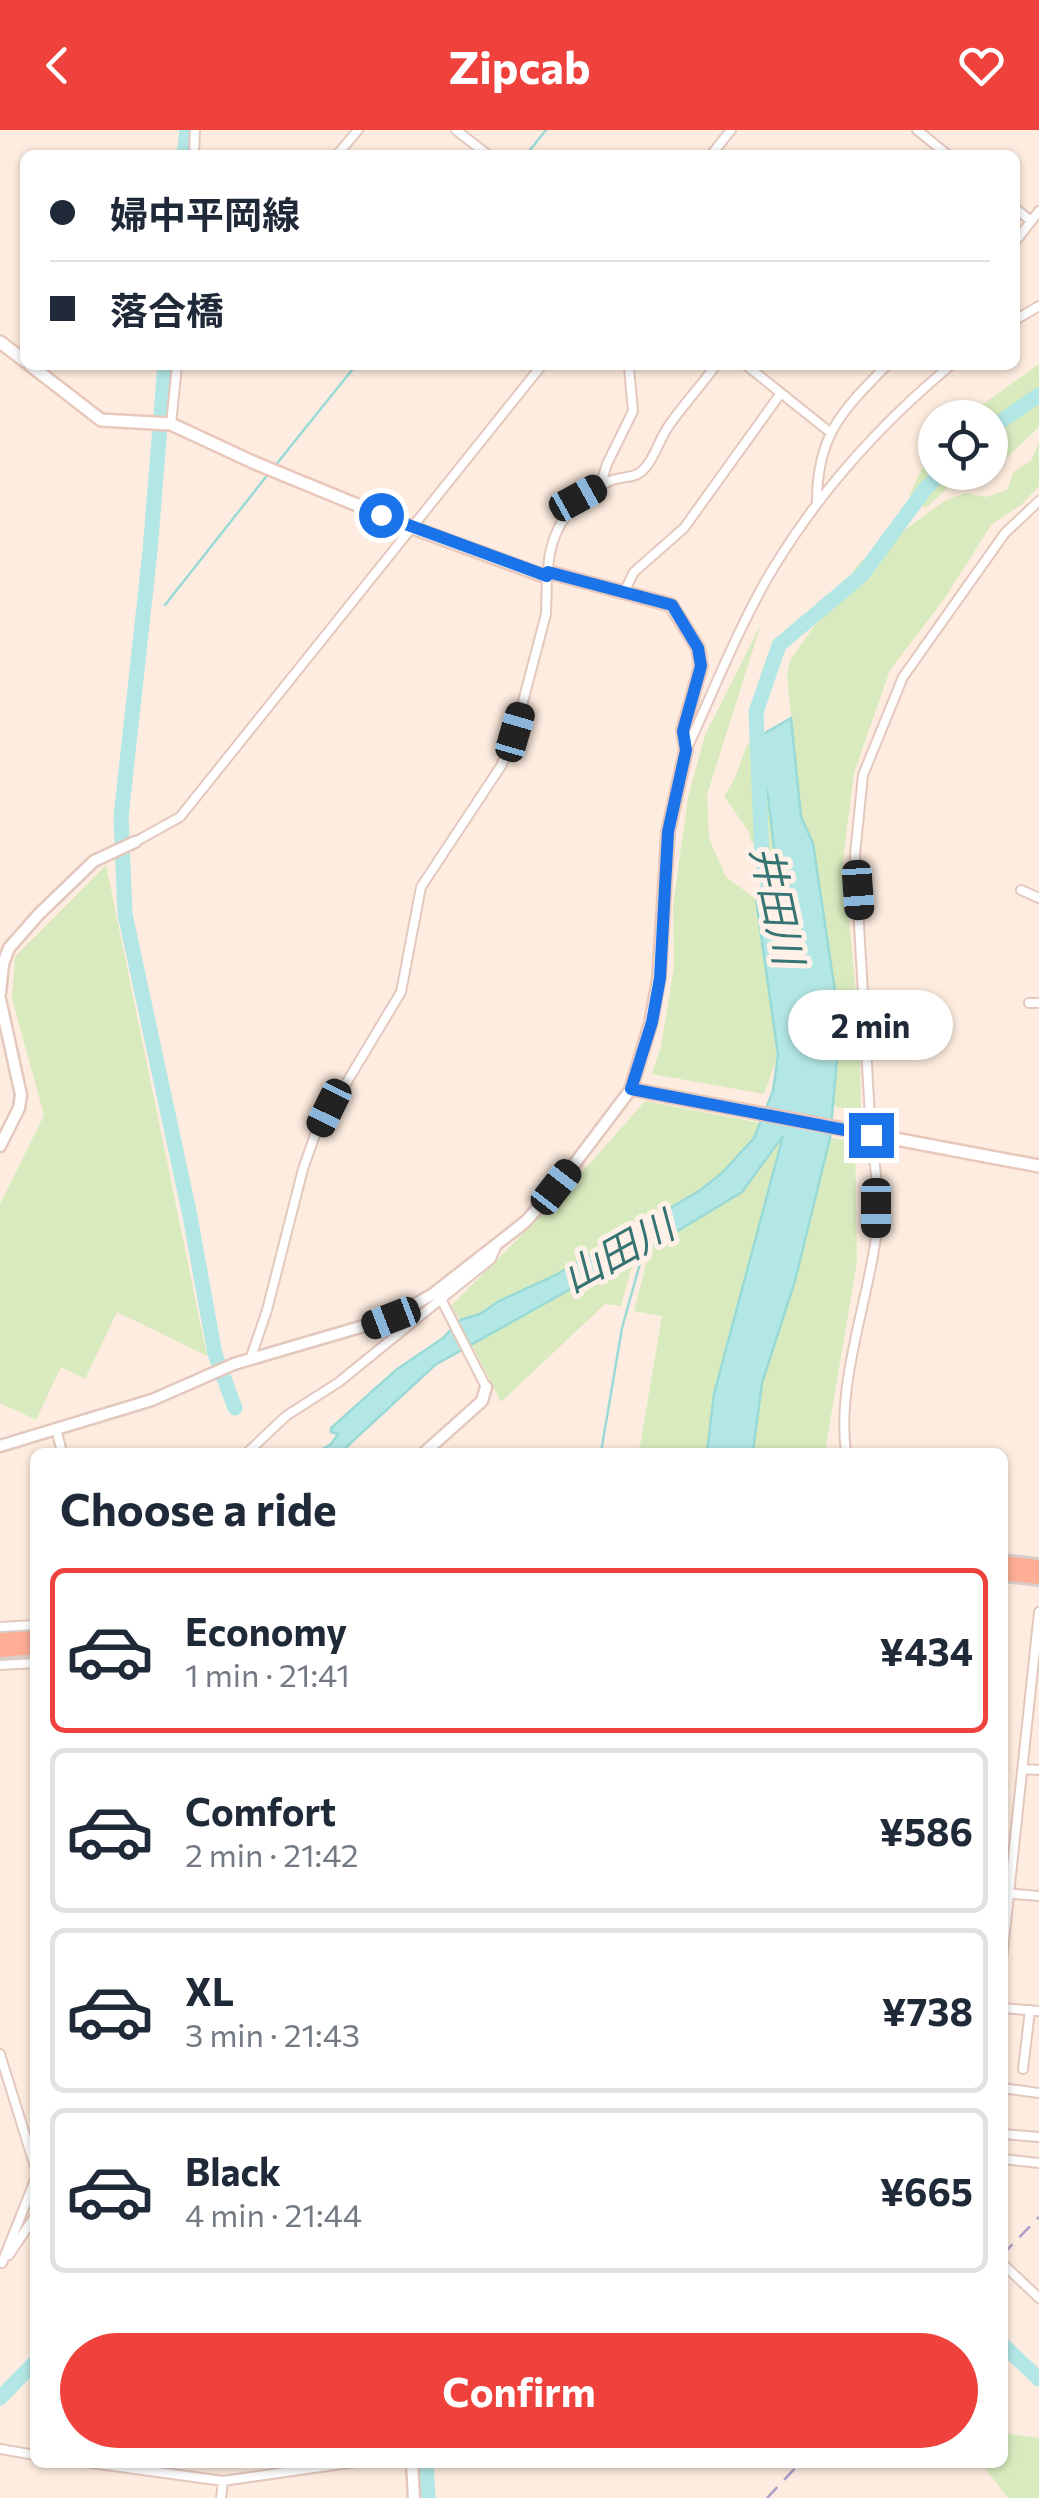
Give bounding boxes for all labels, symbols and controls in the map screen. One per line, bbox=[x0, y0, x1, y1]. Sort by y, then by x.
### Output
icon: back bbox=[30, 38, 85, 93]
text: Zipcab bbox=[448, 38, 591, 93]
icon: heart bbox=[954, 38, 1009, 93]
text: 婦中平岡線 bbox=[110, 190, 300, 237]
text: 落合橋 bbox=[110, 286, 224, 333]
map controls bbox=[918, 400, 1008, 490]
button: locate bbox=[918, 400, 1008, 490]
car bbox=[544, 470, 612, 526]
route start bbox=[359, 493, 404, 538]
car bbox=[492, 699, 538, 765]
water label: 井田川 bbox=[743, 841, 817, 972]
car bbox=[841, 859, 875, 921]
callout: 2 min bbox=[788, 990, 954, 1060]
text: 2 min bbox=[831, 1005, 910, 1045]
car bbox=[302, 1074, 356, 1142]
route end bbox=[849, 1113, 894, 1158]
car bbox=[526, 1154, 586, 1220]
car bbox=[861, 1178, 891, 1238]
water label: 山田川 bbox=[552, 1197, 685, 1300]
car bbox=[358, 1293, 424, 1343]
text: Choose a ride bbox=[60, 1480, 337, 1535]
icon: car bbox=[65, 1606, 155, 1696]
text: Economy bbox=[185, 1607, 347, 1654]
text: ¥434 bbox=[880, 1627, 973, 1674]
text: 1 min · 21:41 bbox=[185, 1654, 350, 1694]
icon: car bbox=[65, 1786, 155, 1876]
text: Comfort bbox=[185, 1787, 336, 1834]
text: ¥586 bbox=[879, 1807, 973, 1854]
text: 2 min · 21:42 bbox=[185, 1834, 359, 1874]
icon: car bbox=[65, 1966, 155, 2056]
text: XL bbox=[185, 1967, 234, 2014]
text: ¥738 bbox=[882, 1987, 973, 2034]
text: 3 min · 21:43 bbox=[185, 2014, 360, 2054]
icon: car bbox=[65, 2146, 155, 2236]
text: Black bbox=[185, 2147, 281, 2194]
text: ¥665 bbox=[880, 2167, 973, 2214]
text: 4 min · 21:44 bbox=[185, 2194, 362, 2234]
button: Confirm bbox=[60, 2333, 978, 2448]

